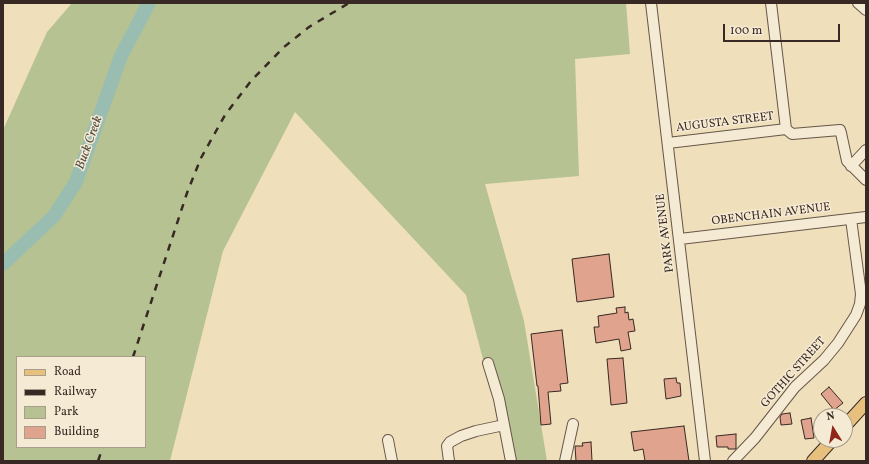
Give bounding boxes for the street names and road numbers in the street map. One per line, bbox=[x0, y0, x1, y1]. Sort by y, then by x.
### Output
street label: AUGUSTA STREET bbox=[675, 110, 775, 136]
street label: PARK AVENUE bbox=[654, 192, 678, 274]
street label: OBENCHAIN AVENUE bbox=[711, 201, 831, 229]
street label: GOTHIC STREET bbox=[759, 335, 829, 411]

